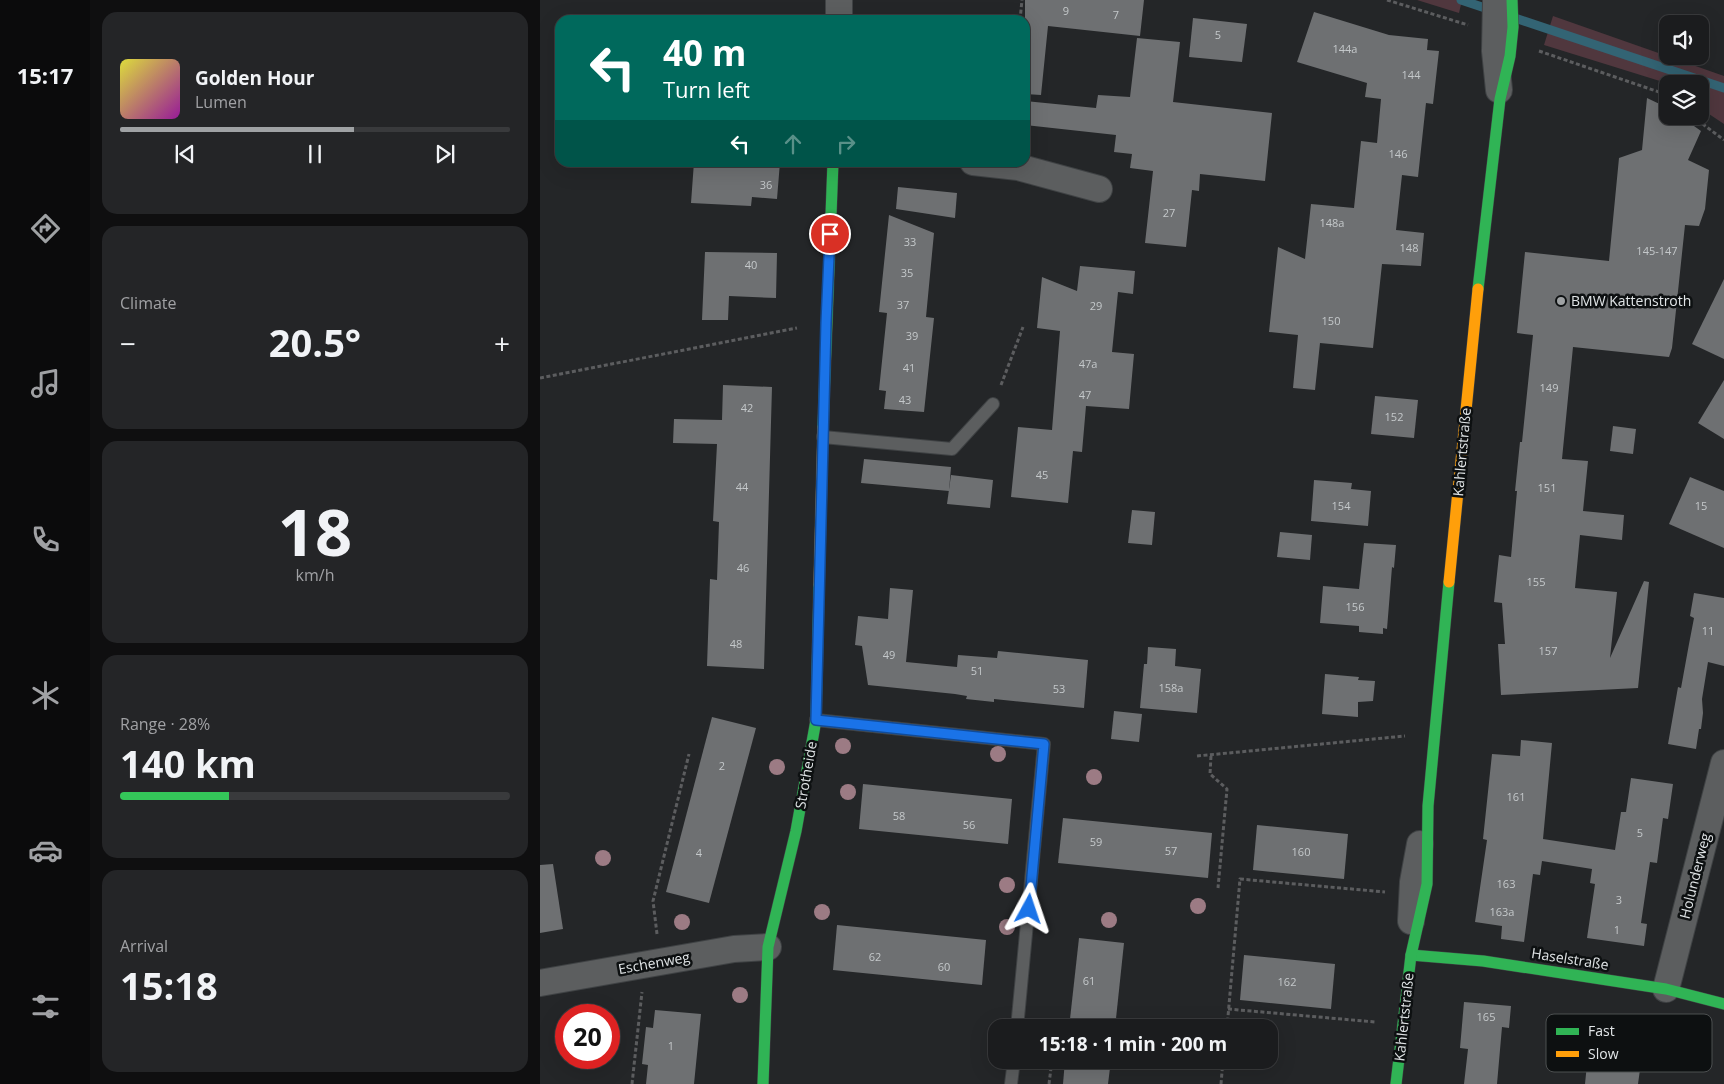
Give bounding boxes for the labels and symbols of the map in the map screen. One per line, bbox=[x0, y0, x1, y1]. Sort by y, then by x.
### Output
house number: 9 bbox=[1063, 3, 1069, 18]
house number: 7 bbox=[1113, 7, 1119, 22]
house number: 5 bbox=[1215, 27, 1221, 42]
house number: 144a bbox=[1333, 41, 1357, 56]
house number: 144 bbox=[1402, 67, 1421, 82]
house number: 146 bbox=[1389, 146, 1407, 161]
house number: 36 bbox=[760, 177, 772, 192]
house number: 27 bbox=[1163, 205, 1175, 220]
pin bbox=[809, 213, 851, 255]
house number: 148a bbox=[1320, 215, 1344, 230]
house number: 33 bbox=[904, 234, 916, 249]
house number: 148 bbox=[1400, 240, 1418, 255]
house number: 145-147 bbox=[1636, 243, 1678, 258]
house number: 40 bbox=[745, 257, 757, 272]
house number: 35 bbox=[901, 265, 913, 280]
place label: BMW Kattenstroth bbox=[1571, 291, 1691, 310]
marker: BMW Kattenstroth bbox=[1555, 295, 1567, 307]
house number: 37 bbox=[897, 297, 909, 312]
house number: 29 bbox=[1090, 298, 1102, 313]
house number: 150 bbox=[1322, 313, 1340, 328]
house number: 39 bbox=[906, 328, 918, 343]
house number: 47a bbox=[1079, 356, 1097, 371]
house number: 41 bbox=[903, 360, 915, 375]
house number: 149 bbox=[1540, 380, 1558, 395]
house number: 47 bbox=[1079, 387, 1091, 402]
house number: 43 bbox=[899, 392, 911, 407]
house number: 42 bbox=[741, 400, 753, 415]
street label: Kahlertstraße bbox=[1448, 407, 1475, 497]
house number: 152 bbox=[1385, 409, 1403, 424]
house number: 45 bbox=[1036, 467, 1048, 482]
house number: 44 bbox=[736, 479, 749, 494]
house number: 151 bbox=[1538, 480, 1556, 495]
house number: 154 bbox=[1332, 498, 1351, 513]
house number: 15 bbox=[1695, 498, 1707, 513]
house number: 46 bbox=[737, 560, 749, 575]
house number: 155 bbox=[1527, 574, 1545, 589]
house number: 156 bbox=[1346, 599, 1364, 614]
house number: 11 bbox=[1702, 623, 1714, 638]
house number: 48 bbox=[730, 636, 742, 651]
house number: 157 bbox=[1539, 643, 1557, 658]
house number: 49 bbox=[883, 647, 895, 662]
house number: 51 bbox=[971, 663, 983, 678]
house number: 158a bbox=[1159, 680, 1183, 695]
house number: 53 bbox=[1053, 681, 1065, 696]
street label: Strotheide bbox=[790, 740, 821, 810]
house number: 2 bbox=[719, 758, 725, 773]
house number: 161 bbox=[1507, 789, 1525, 804]
house number: 58 bbox=[893, 808, 905, 823]
house number: 56 bbox=[963, 817, 975, 832]
house number: 5 bbox=[1637, 825, 1643, 840]
street label: Holunderweg bbox=[1675, 831, 1714, 921]
house number: 59 bbox=[1090, 834, 1102, 849]
house number: 57 bbox=[1165, 843, 1177, 858]
house number: 160 bbox=[1292, 844, 1310, 859]
house number: 4 bbox=[696, 845, 703, 860]
house number: 163 bbox=[1497, 876, 1515, 891]
position arrow bbox=[1002, 882, 1054, 934]
house number: 3 bbox=[1616, 892, 1622, 907]
house number: 163a bbox=[1490, 904, 1514, 919]
house number: 1 bbox=[1614, 922, 1620, 937]
street label: Haselstraße bbox=[1530, 943, 1610, 974]
street label: Eschenweg bbox=[617, 947, 692, 978]
house number: 62 bbox=[869, 949, 881, 964]
house number: 60 bbox=[938, 959, 950, 974]
street label: Kahlertstraße bbox=[1389, 972, 1418, 1062]
house number: 61 bbox=[1083, 973, 1095, 988]
house number: 162 bbox=[1278, 974, 1296, 989]
speed limit sign: 20 bbox=[555, 1004, 620, 1069]
house number: 165 bbox=[1477, 1009, 1495, 1024]
legend bbox=[1546, 1014, 1712, 1072]
text: Fast bbox=[1588, 1021, 1615, 1040]
house number: 1 bbox=[668, 1038, 674, 1053]
text: Slow bbox=[1588, 1044, 1619, 1063]

